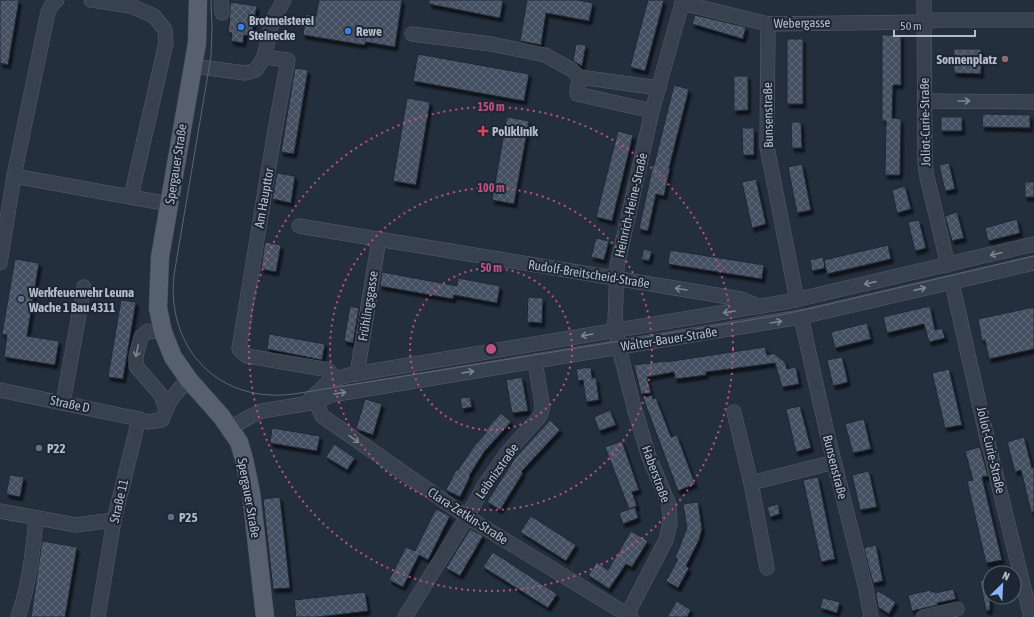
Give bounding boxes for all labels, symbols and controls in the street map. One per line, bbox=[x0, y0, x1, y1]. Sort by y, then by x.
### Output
scale bar bbox=[894, 12, 975, 38]
place label: Brotmeisterei Steinecke bbox=[249, 13, 314, 43]
street label: Webergasse bbox=[773, 15, 831, 31]
text: 50 m bbox=[900, 19, 922, 33]
marker: Brotmeisterei Steinecke bbox=[236, 22, 246, 32]
place label: Rewe bbox=[356, 24, 382, 39]
marker: Rewe bbox=[343, 26, 353, 36]
place label: Sonnenplatz bbox=[937, 52, 997, 67]
marker: Sonnenplatz bbox=[1000, 54, 1010, 64]
street label: Joliot-Curie-Straße bbox=[917, 77, 933, 167]
street label: Bunsenstraße bbox=[760, 82, 776, 148]
one-way arrow bbox=[957, 97, 970, 105]
text: 150 m bbox=[477, 100, 505, 114]
street label: Spergauer Straße bbox=[162, 123, 190, 205]
place label: Poliklinik bbox=[492, 124, 538, 139]
marker: Poliklinik bbox=[477, 125, 489, 137]
street label: Heinrich-Heine-Straße bbox=[612, 151, 650, 259]
street label: Am Haupttor bbox=[251, 167, 277, 229]
text: 100 m bbox=[477, 181, 505, 195]
one-way arrow bbox=[990, 250, 1003, 258]
street label: Rudolf-Breitscheid-Straße bbox=[527, 257, 651, 291]
text: 50 m bbox=[480, 261, 502, 275]
street label: Frühlingsgasse bbox=[355, 270, 381, 342]
one-way arrow bbox=[863, 280, 876, 288]
place label: Werkfeuerwehr Leuna Wache 1 Bau 4311 bbox=[28, 285, 134, 315]
one-way arrow bbox=[675, 285, 688, 293]
one-way arrow bbox=[914, 285, 927, 292]
marker: Werkfeuerwehr Leuna Wache 1 Bau 4311 bbox=[16, 294, 26, 304]
one-way arrow bbox=[723, 308, 736, 316]
one-way arrow bbox=[769, 317, 782, 325]
street label: Walter-Bauer-Straße bbox=[620, 324, 718, 354]
one-way arrow bbox=[580, 332, 593, 340]
centre of rings bbox=[484, 342, 498, 356]
one-way arrow bbox=[133, 344, 141, 357]
one-way arrow bbox=[461, 368, 474, 376]
one-way arrow bbox=[333, 389, 346, 397]
street label: Straße D bbox=[49, 393, 91, 415]
street label: Joliot-Curie-Straße bbox=[974, 405, 1008, 495]
street label: Bunsenstraße bbox=[820, 433, 850, 501]
one-way arrow bbox=[348, 435, 359, 443]
street label: Leibnizstraße bbox=[472, 440, 522, 502]
place label: P22 bbox=[47, 441, 66, 456]
marker: P22 bbox=[34, 443, 44, 453]
street label: Haberstraße bbox=[639, 443, 673, 505]
street label: Spergauer Straße bbox=[235, 457, 263, 539]
street label: Straße 11 bbox=[107, 477, 131, 525]
street label: Clara-Zetkin-Straße bbox=[425, 485, 511, 548]
place label: P25 bbox=[179, 510, 198, 525]
marker: P25 bbox=[166, 512, 176, 522]
north arrow bbox=[982, 565, 1022, 605]
text: N bbox=[1001, 569, 1011, 583]

